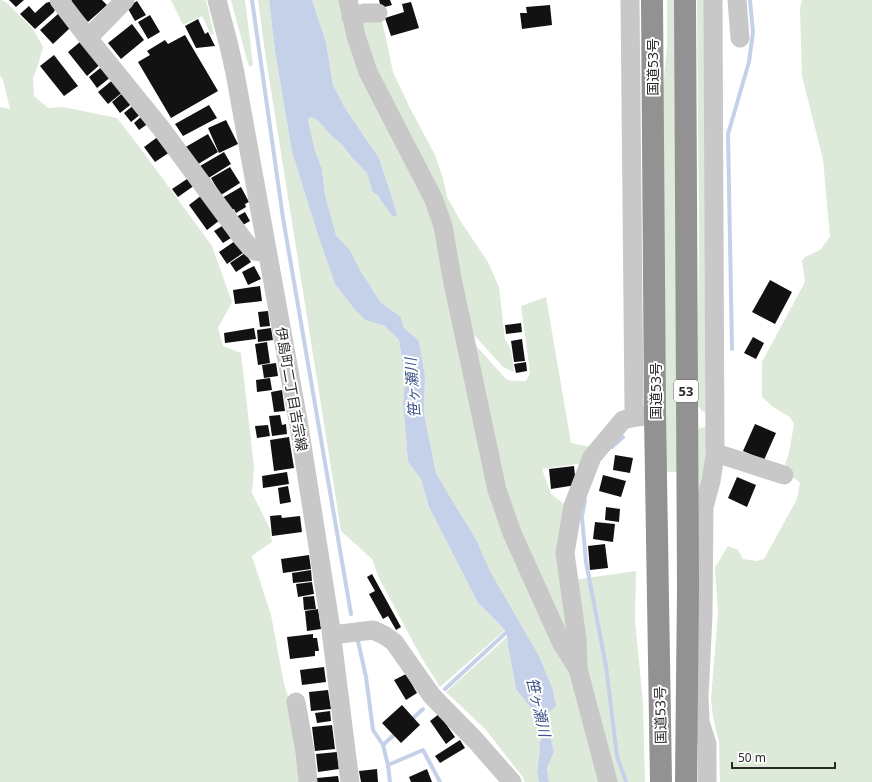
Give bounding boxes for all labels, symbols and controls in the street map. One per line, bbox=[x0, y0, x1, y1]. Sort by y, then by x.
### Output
street label: 国道53号 bbox=[643, 38, 662, 96]
street label: 伊島町二丁目吉宗線 bbox=[272, 325, 312, 453]
water label: 笹ヶ瀬川 bbox=[400, 355, 424, 419]
street label: 国道53号 bbox=[646, 362, 665, 420]
road number: 53 bbox=[674, 380, 698, 402]
water label: 笹ヶ瀬川 bbox=[523, 676, 556, 740]
street label: 国道53号 bbox=[650, 686, 670, 744]
scale bar bbox=[732, 744, 835, 770]
text: 50 m bbox=[738, 749, 766, 766]

